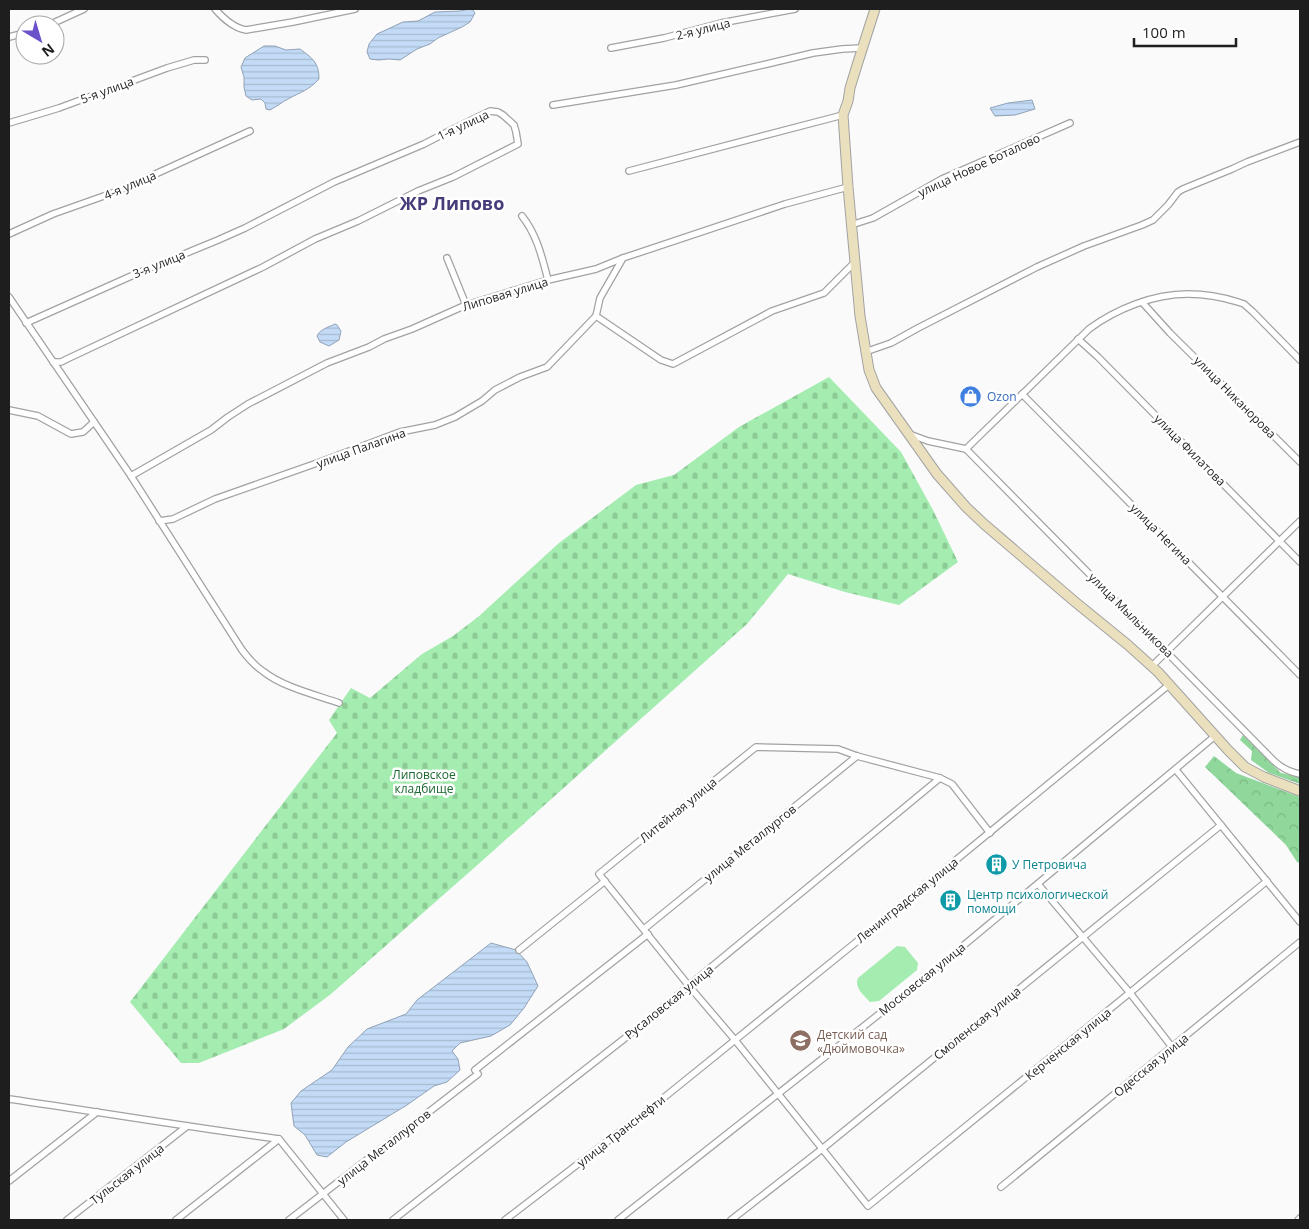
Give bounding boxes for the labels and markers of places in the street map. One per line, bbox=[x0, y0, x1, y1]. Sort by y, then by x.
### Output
shop icon: Ozon bbox=[959, 384, 983, 408]
place label: Ozon bbox=[987, 388, 1017, 405]
building icon: У Петровича bbox=[984, 852, 1008, 876]
place label: У Петровича bbox=[1012, 856, 1087, 873]
place label: Центр психологической помощи bbox=[967, 886, 1108, 917]
building icon: Центр психологической помощи bbox=[939, 889, 963, 913]
place label: Детский сад «Дюймовочка» bbox=[817, 1026, 905, 1057]
school or university icon: Детский сад «Дюймовочка» bbox=[789, 1029, 813, 1053]

